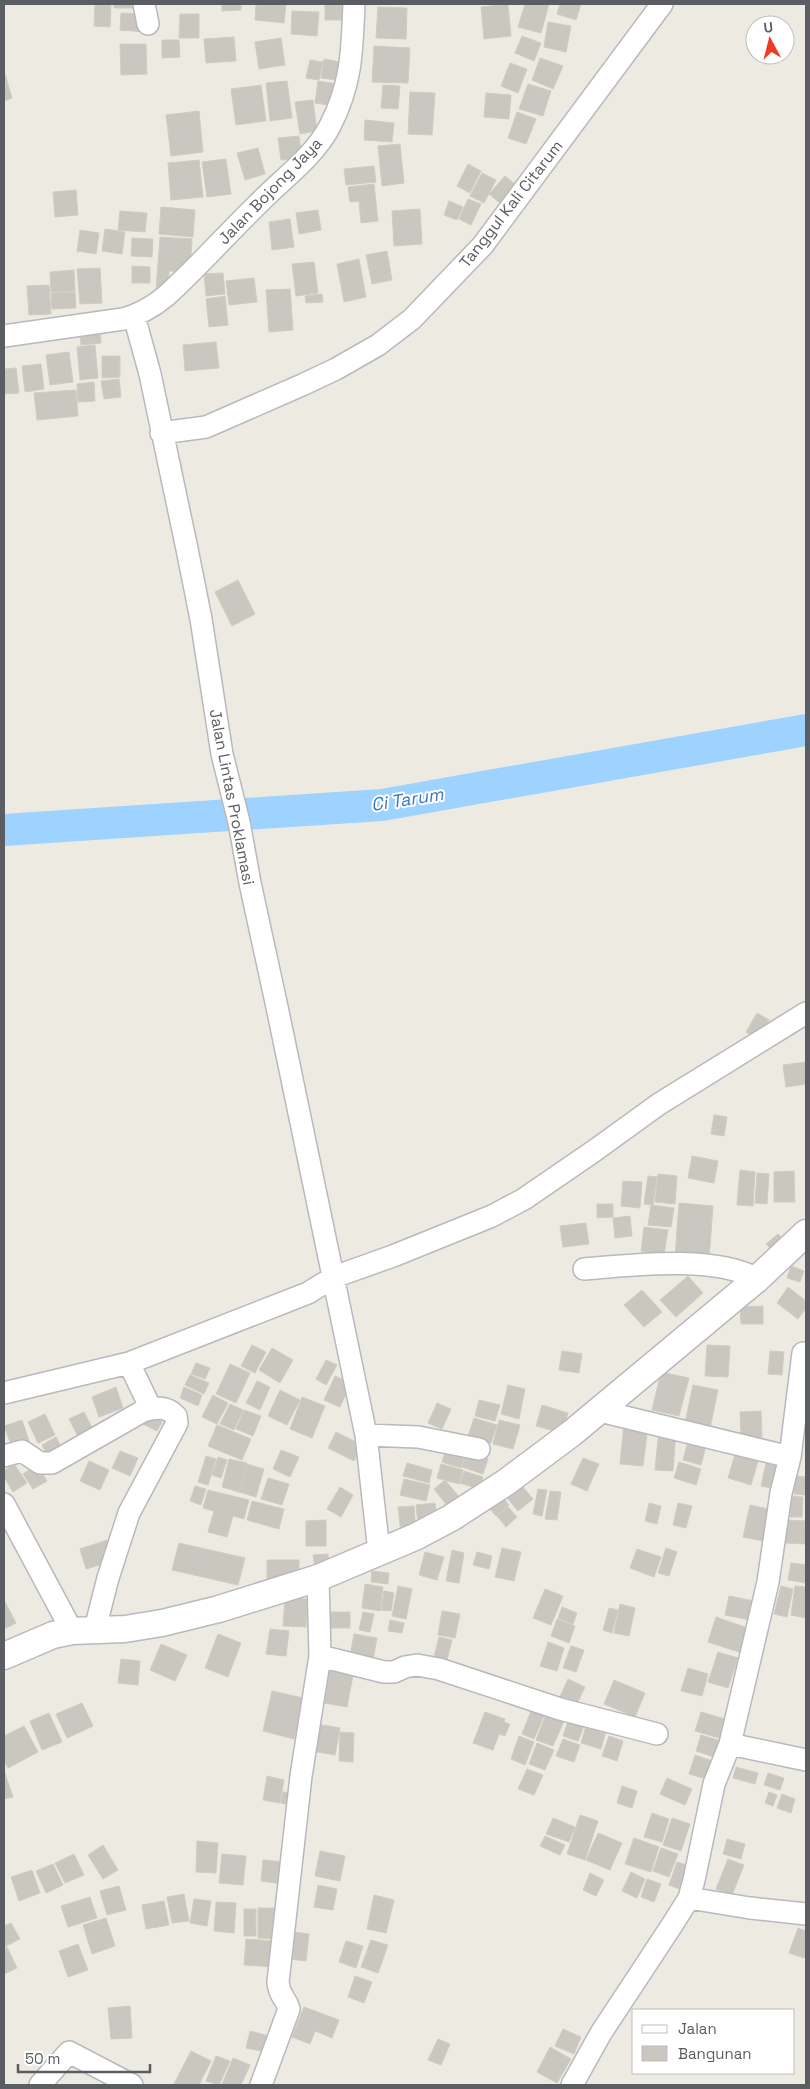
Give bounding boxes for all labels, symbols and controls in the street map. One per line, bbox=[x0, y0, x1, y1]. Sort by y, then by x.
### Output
north arrow bbox=[745, 15, 795, 65]
text: U bbox=[763, 18, 774, 37]
street label: Jalan Bojong Jaya bbox=[214, 133, 326, 249]
street label: Tanggul Kali Citarum bbox=[455, 136, 567, 272]
street label: Jalan Lintas Proklamasi bbox=[205, 707, 259, 887]
water label: Ci Tarum bbox=[369, 782, 445, 816]
legend bbox=[632, 2009, 795, 2074]
text: Jalan bbox=[678, 2019, 717, 2038]
scale bar bbox=[18, 2042, 150, 2074]
text: Bangunan bbox=[678, 2044, 752, 2063]
text: 50 m bbox=[25, 2049, 60, 2068]

